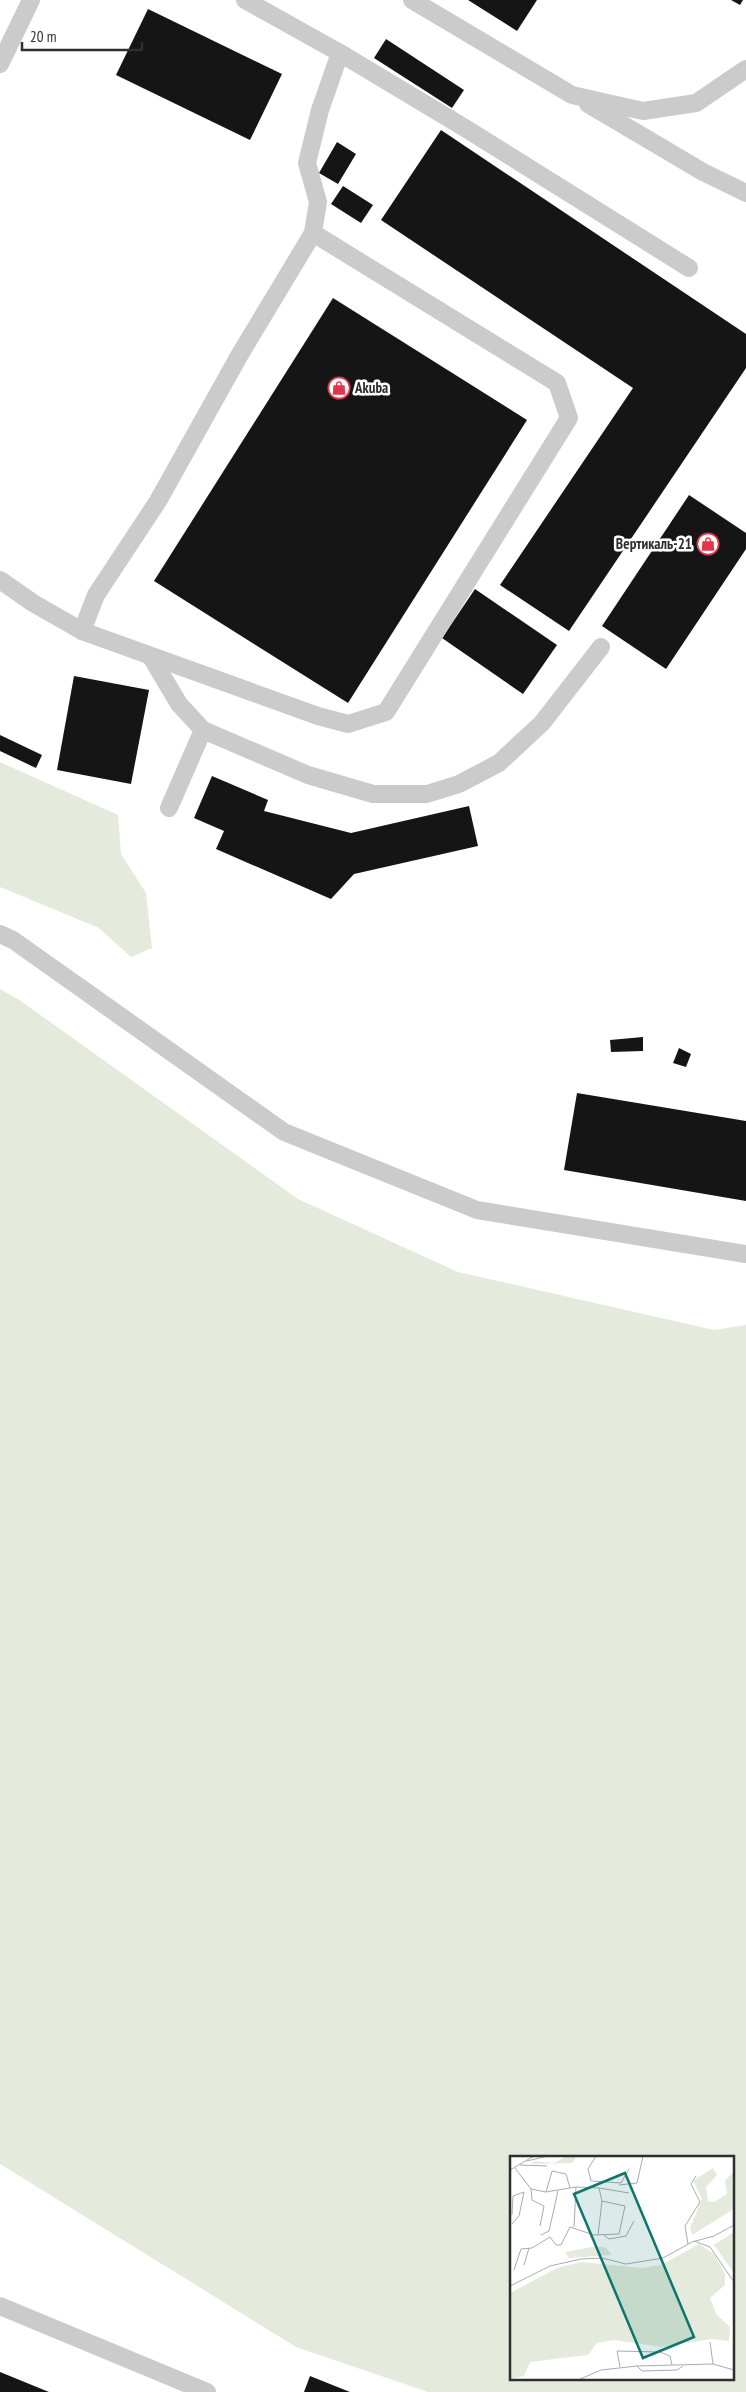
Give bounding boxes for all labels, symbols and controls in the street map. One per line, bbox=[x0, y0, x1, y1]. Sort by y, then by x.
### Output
scale bar bbox=[22, 20, 142, 52]
text: 20 m bbox=[30, 27, 56, 46]
shop icon: Akuba bbox=[327, 376, 351, 400]
place label: Akuba bbox=[354, 378, 388, 397]
shop icon: Вертикаль-21 bbox=[696, 532, 720, 556]
place label: Вертикаль-21 bbox=[616, 534, 692, 553]
inset map bbox=[510, 2156, 734, 2380]

